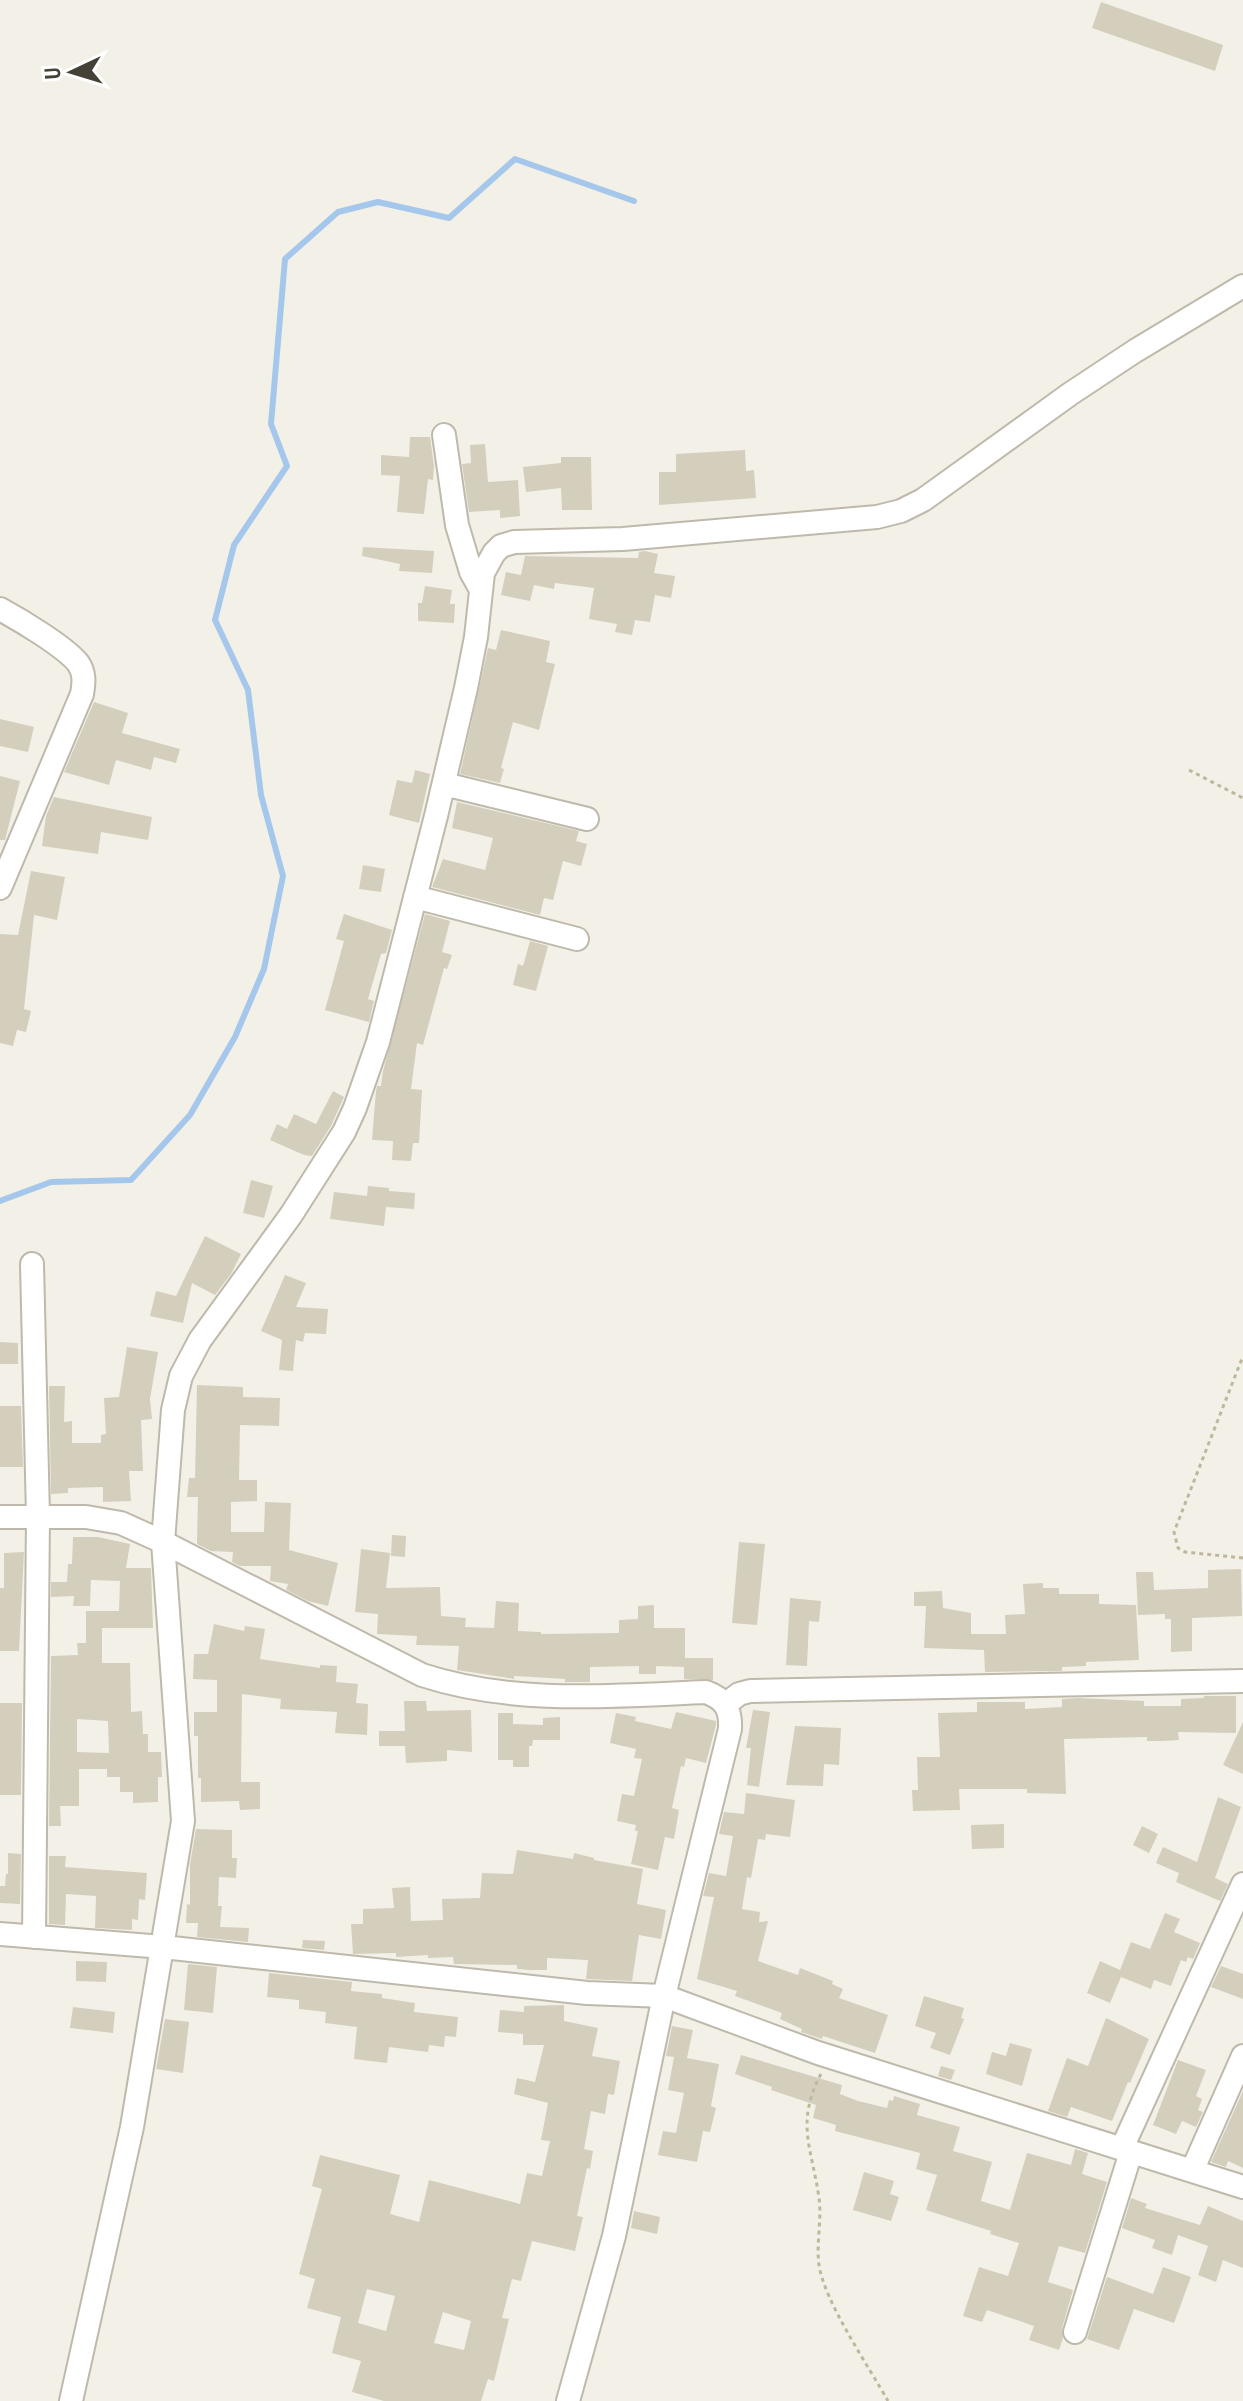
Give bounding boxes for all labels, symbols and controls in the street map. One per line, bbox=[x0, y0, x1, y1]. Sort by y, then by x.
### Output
north arrow bbox=[32, 32, 112, 112]
text: U bbox=[38, 67, 66, 80]

